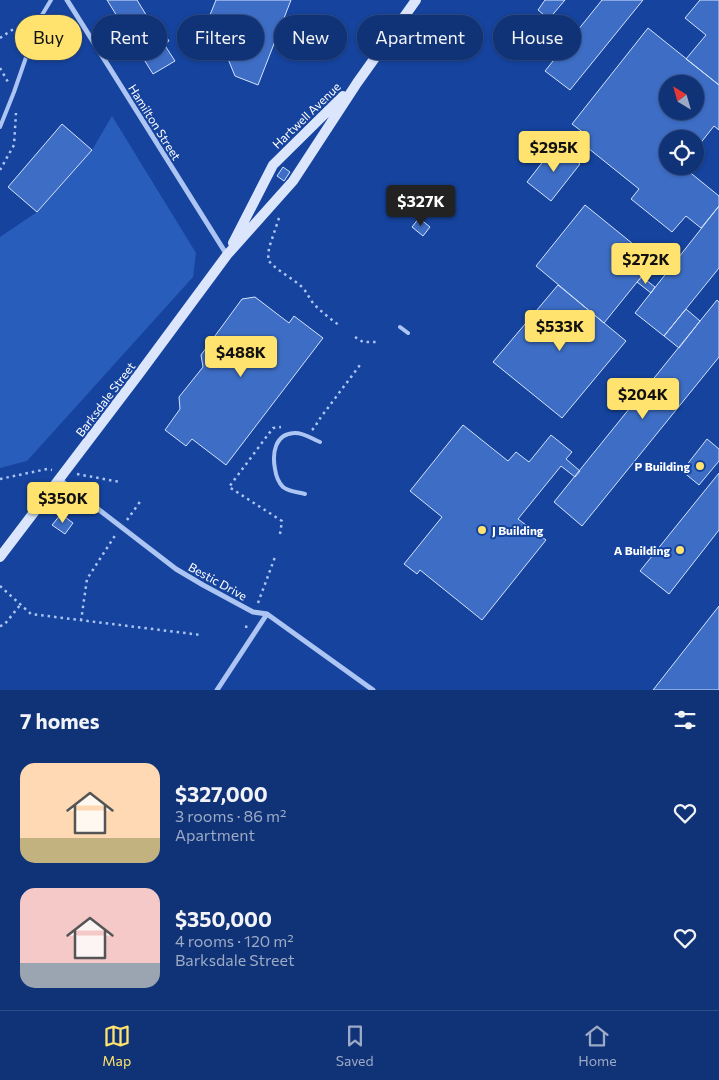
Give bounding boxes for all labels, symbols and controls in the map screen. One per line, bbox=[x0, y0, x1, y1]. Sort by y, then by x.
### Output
chip: Buy bbox=[15, 15, 82, 60]
chip: Rent bbox=[92, 15, 167, 60]
chip: Filters bbox=[177, 15, 264, 60]
chip: New bbox=[274, 15, 347, 60]
chip: Apartment bbox=[357, 15, 483, 60]
chip: House bbox=[493, 15, 581, 60]
north arrow bbox=[659, 75, 704, 120]
map controls bbox=[659, 75, 704, 175]
street label: Hartwell Avenue bbox=[269, 79, 343, 151]
street label: Hamilton Street bbox=[126, 81, 184, 163]
pin: $295K bbox=[519, 130, 589, 173]
button: locate bbox=[659, 130, 704, 175]
text: $295K bbox=[530, 137, 578, 156]
pin: $327K bbox=[386, 184, 456, 227]
text: $327K bbox=[397, 191, 445, 210]
pin: $272K bbox=[611, 242, 681, 285]
text: $272K bbox=[622, 249, 670, 268]
pin: $533K bbox=[525, 310, 595, 352]
text: $533K bbox=[536, 316, 584, 335]
pin: $488K bbox=[206, 336, 276, 378]
text: $488K bbox=[216, 342, 266, 361]
street label: Barksdale Street bbox=[72, 359, 138, 439]
pin: $204K bbox=[608, 378, 678, 420]
text: $204K bbox=[618, 384, 668, 403]
place label: P Building bbox=[635, 459, 690, 473]
marker: P Building bbox=[694, 460, 706, 472]
pin: $350K bbox=[28, 482, 98, 524]
text: $350K bbox=[38, 488, 88, 507]
place label: J Building bbox=[492, 523, 544, 538]
marker: J Building bbox=[476, 524, 488, 536]
place label: A Building bbox=[614, 543, 670, 557]
marker: A Building bbox=[674, 544, 686, 556]
street label: Bestic Drive bbox=[186, 559, 250, 603]
icon: filters bbox=[671, 706, 699, 734]
text: 7 homes bbox=[20, 708, 99, 733]
text: $327,000 bbox=[175, 781, 268, 806]
icon: home bbox=[60, 783, 120, 843]
icon: heart bbox=[671, 799, 699, 827]
text: 3 rooms · 86 m² bbox=[175, 806, 286, 825]
text: Apartment bbox=[175, 825, 255, 844]
text: $350,000 bbox=[175, 906, 272, 931]
icon: home bbox=[60, 908, 120, 968]
icon: heart bbox=[671, 924, 699, 952]
text: 4 rooms · 120 m² bbox=[175, 931, 294, 950]
text: Barksdale Street bbox=[175, 950, 294, 969]
tab: Map bbox=[102, 1022, 131, 1069]
tab: Saved bbox=[336, 1022, 374, 1069]
tab: Home bbox=[578, 1022, 617, 1069]

